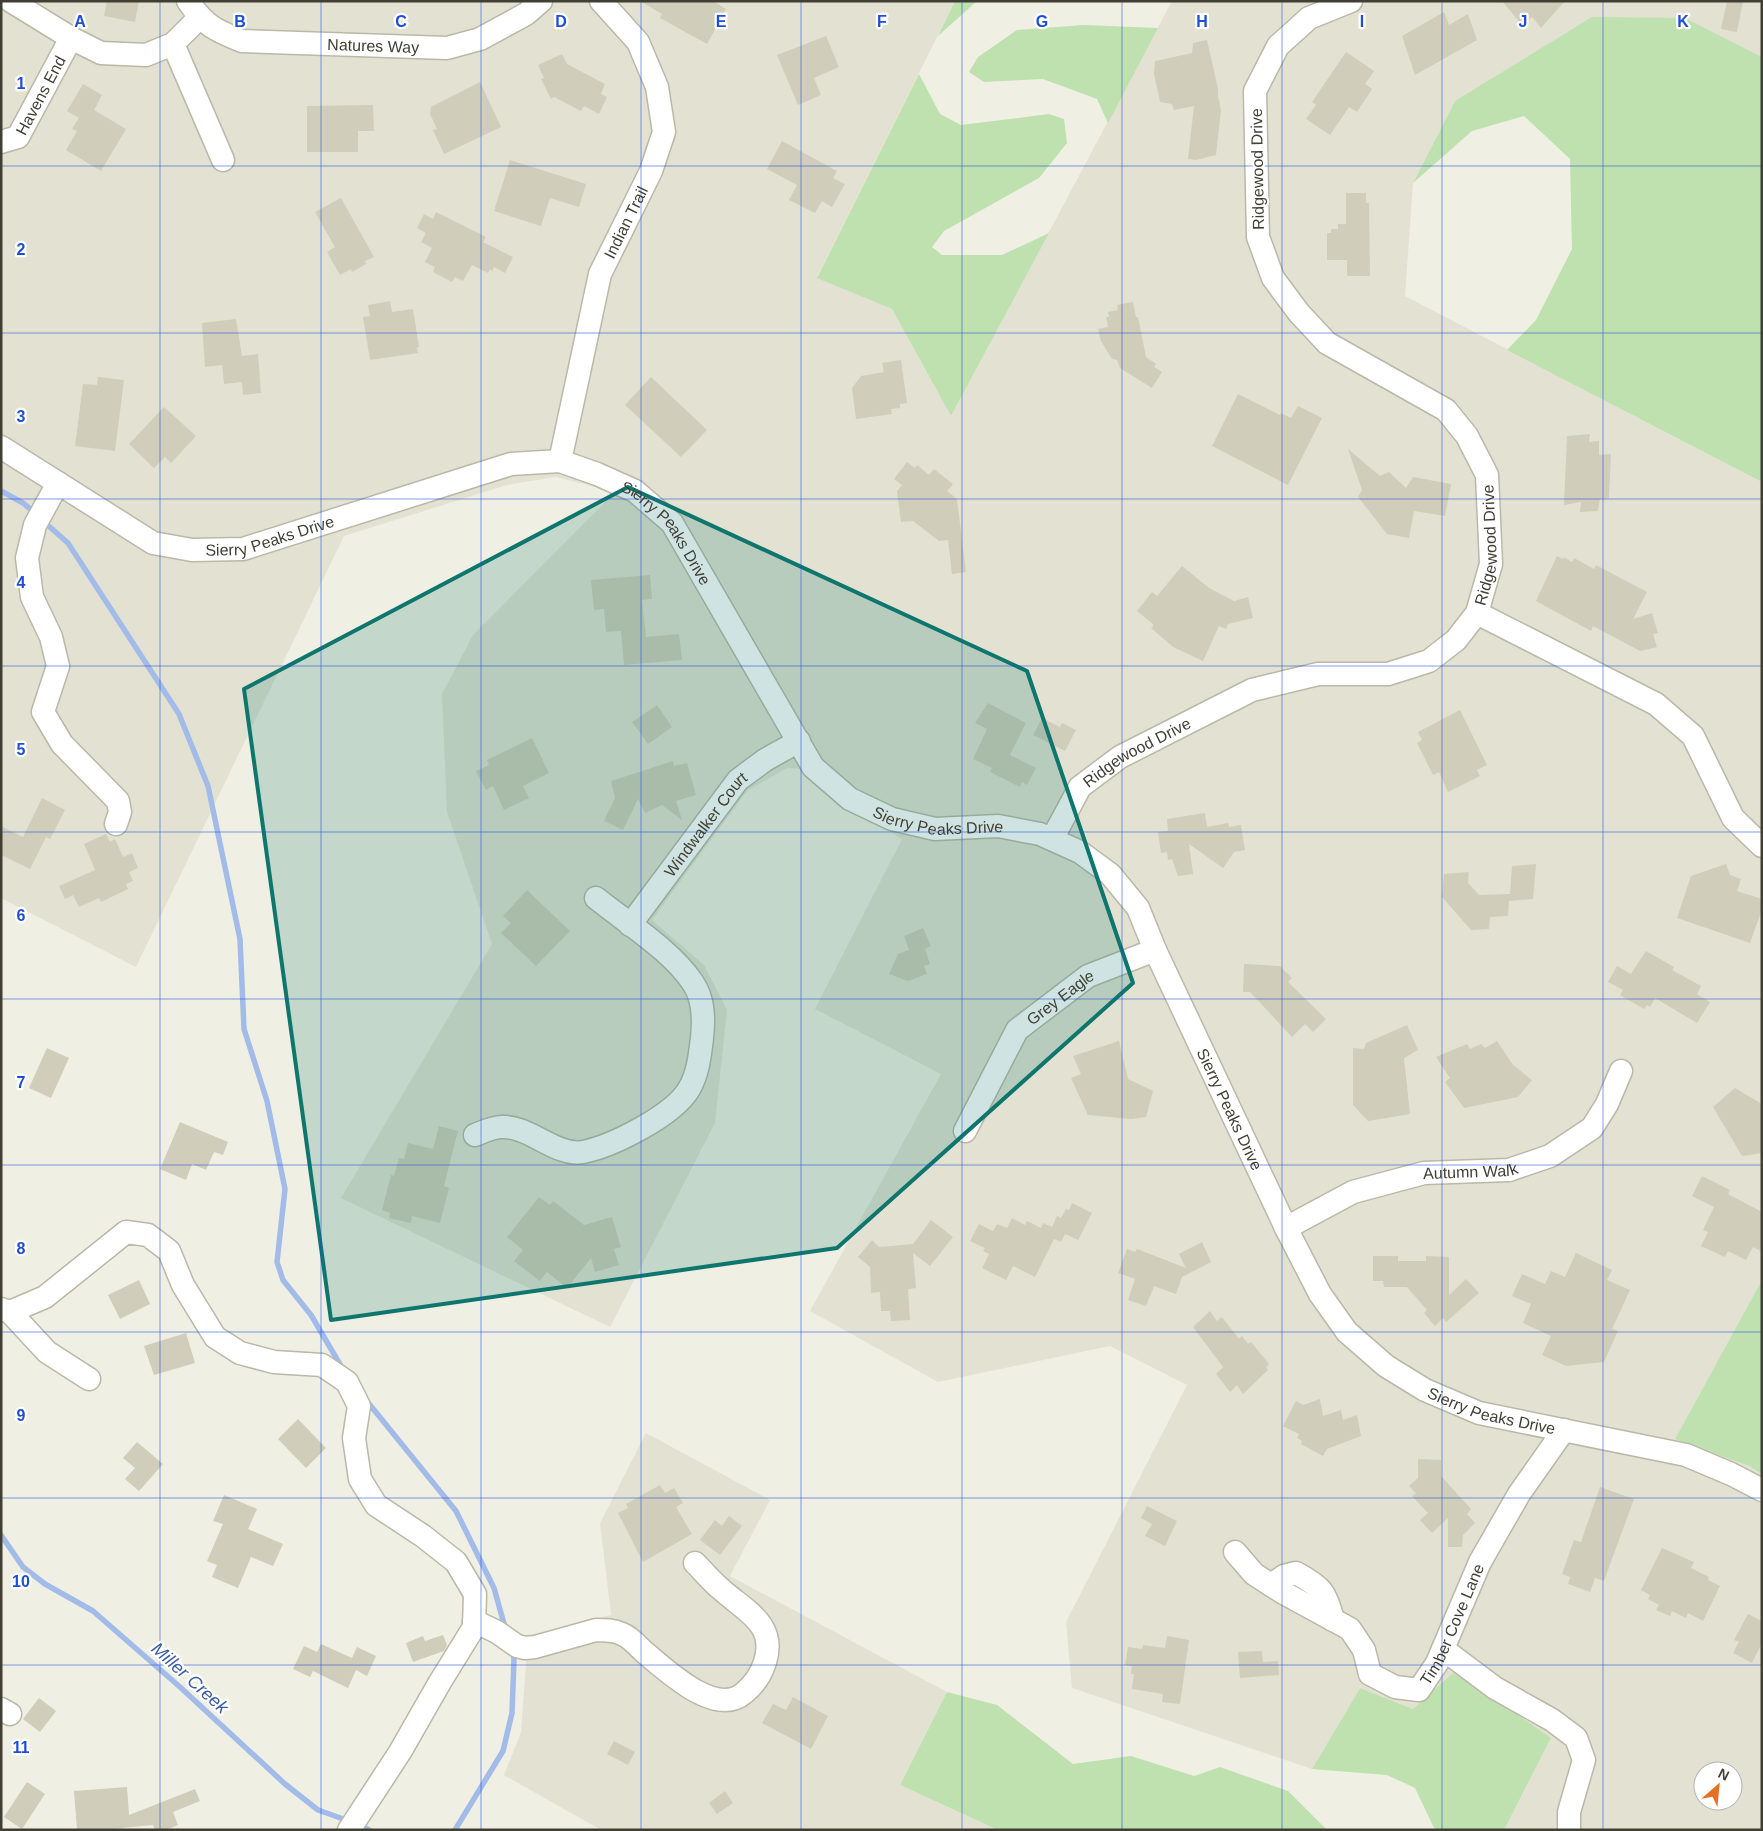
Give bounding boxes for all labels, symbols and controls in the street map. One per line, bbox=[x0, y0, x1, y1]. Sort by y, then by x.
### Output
text: A bbox=[74, 13, 86, 30]
text: B bbox=[234, 13, 246, 30]
text: C bbox=[395, 13, 407, 30]
text: D bbox=[555, 13, 567, 30]
text: E bbox=[716, 13, 727, 30]
text: F bbox=[877, 13, 887, 30]
text: G bbox=[1036, 13, 1048, 30]
text: H bbox=[1196, 13, 1208, 30]
text: I bbox=[1360, 13, 1364, 30]
text: J bbox=[1519, 13, 1527, 30]
text: K bbox=[1677, 13, 1689, 30]
street label: Natures Way bbox=[327, 36, 419, 56]
street label: Havens End bbox=[13, 53, 69, 138]
text: 1 bbox=[17, 75, 26, 92]
street label: Ridgewood Drive bbox=[1248, 108, 1267, 230]
street label: Indian Trail bbox=[601, 184, 651, 261]
text: 2 bbox=[17, 241, 26, 258]
text: 3 bbox=[17, 408, 26, 425]
street label: Sierry Peaks Drive bbox=[619, 478, 714, 588]
street label: Ridgewood Drive bbox=[1472, 484, 1500, 607]
street label: Sierry Peaks Drive bbox=[205, 513, 336, 559]
text: 4 bbox=[17, 574, 26, 591]
street label: Ridgewood Drive bbox=[1080, 715, 1194, 791]
text: 5 bbox=[17, 741, 26, 758]
street label: Windwalker Court bbox=[661, 768, 751, 880]
street label: Sierry Peaks Drive bbox=[870, 803, 1005, 838]
text: 6 bbox=[17, 907, 26, 924]
street label: Grey Eagle bbox=[1024, 967, 1096, 1028]
street label: Sierry Peaks Drive bbox=[1194, 1046, 1266, 1173]
text: 7 bbox=[17, 1074, 26, 1091]
street label: Autumn Walk bbox=[1423, 1159, 1521, 1182]
text: 8 bbox=[17, 1240, 26, 1257]
street label: Sierry Peaks Drive bbox=[1425, 1384, 1557, 1437]
text: 9 bbox=[17, 1407, 26, 1424]
street label: Timber Cove Lane bbox=[1417, 1561, 1487, 1688]
text: 10 bbox=[12, 1573, 30, 1590]
water label: Miller Creek bbox=[148, 1638, 233, 1718]
text: 11 bbox=[13, 1739, 30, 1756]
north arrow bbox=[1693, 1761, 1743, 1811]
text: N bbox=[1716, 1765, 1732, 1784]

